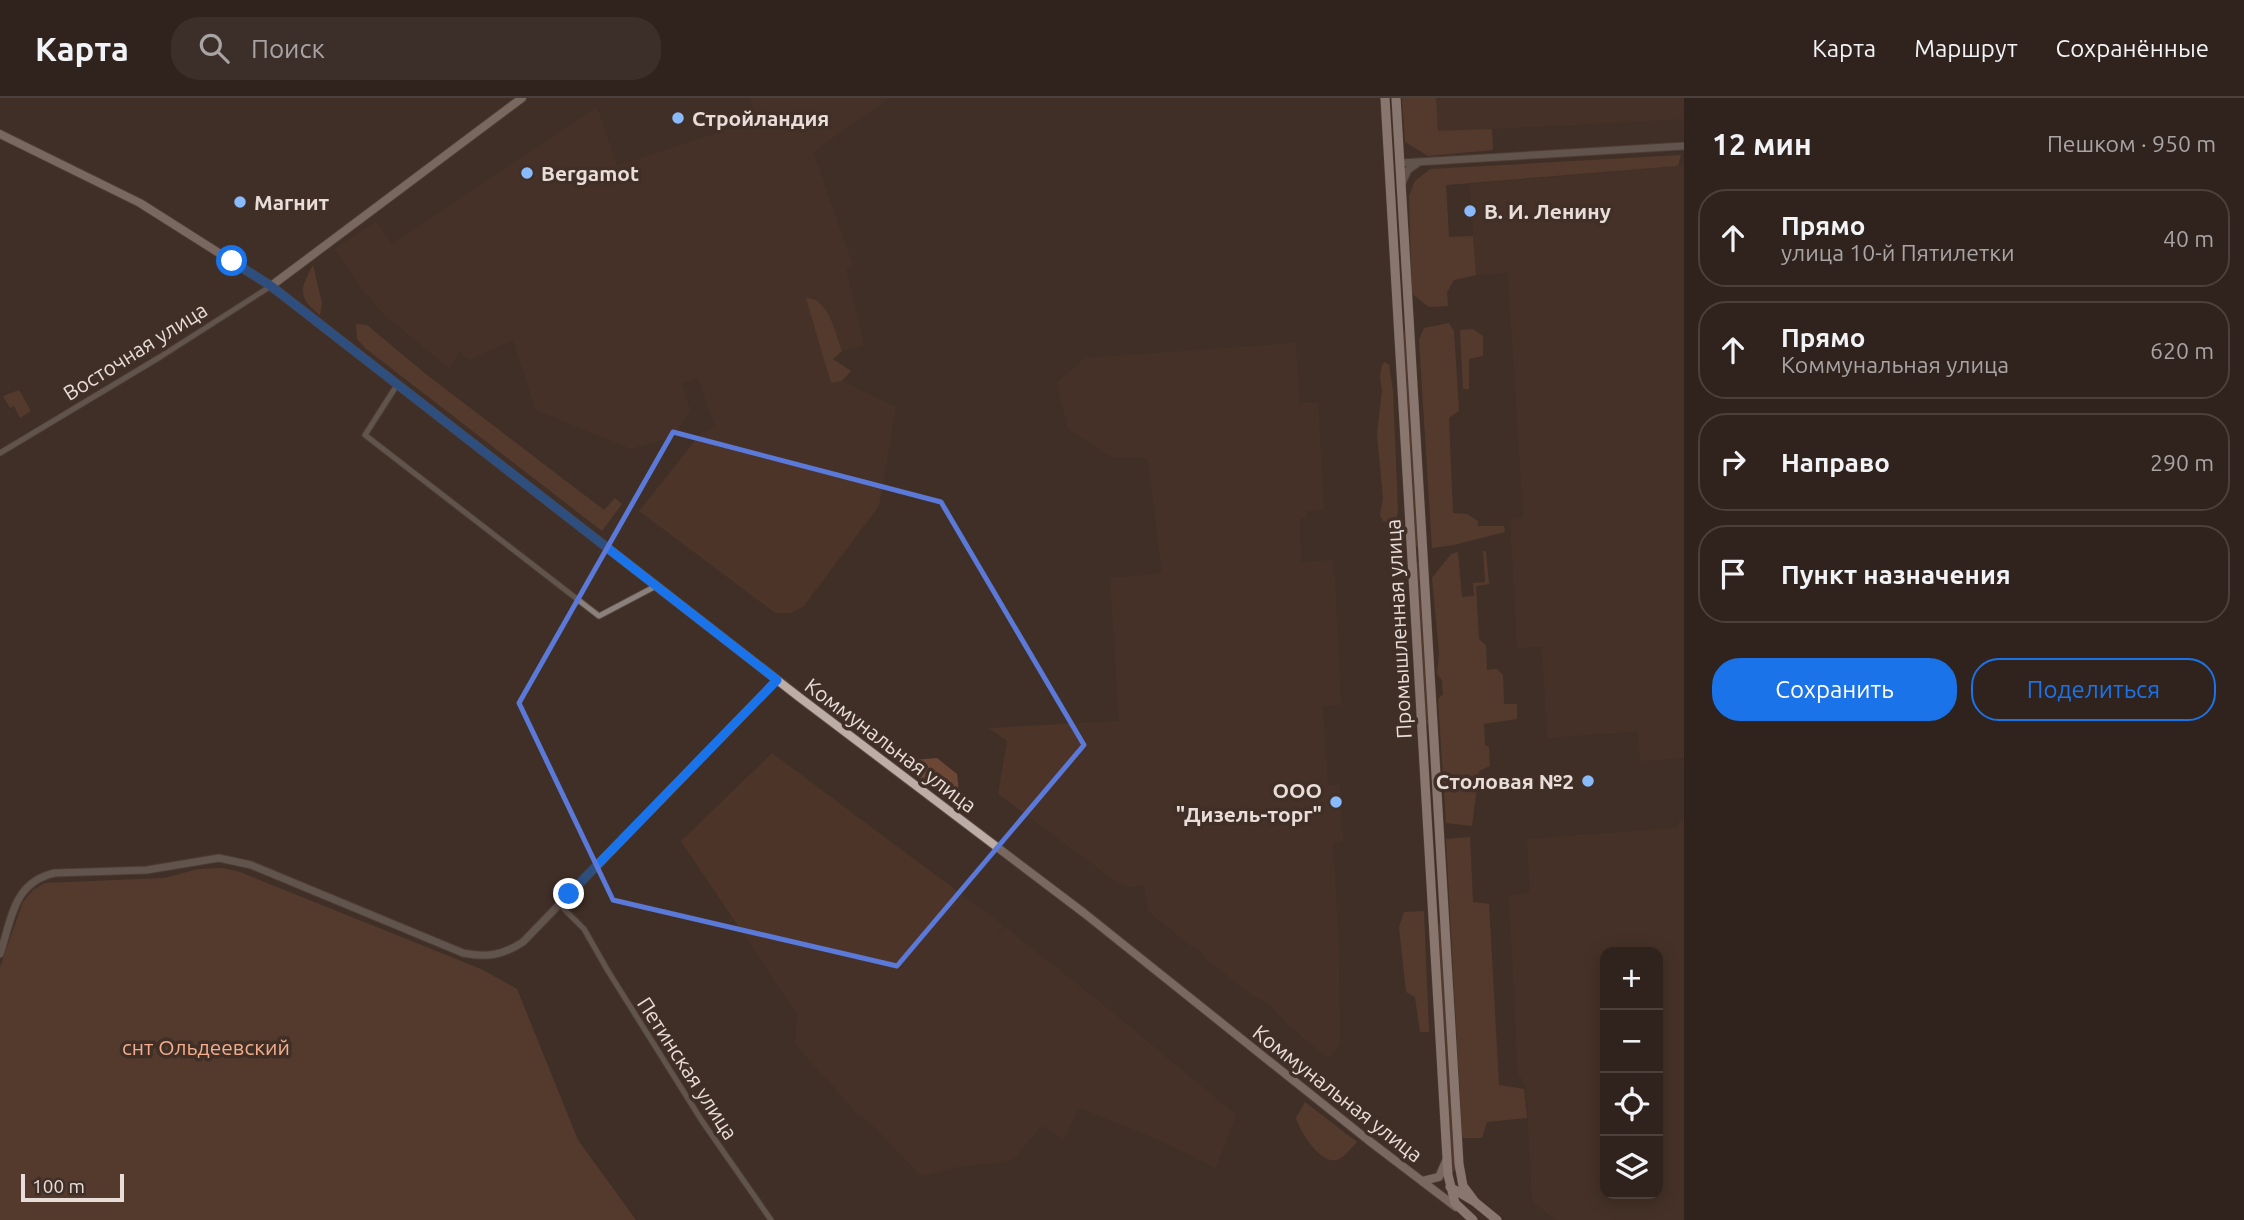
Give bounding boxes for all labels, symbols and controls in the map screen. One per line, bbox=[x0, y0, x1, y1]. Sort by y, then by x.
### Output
search box bbox=[171, 17, 661, 80]
icon: search bbox=[195, 29, 233, 67]
text: Карта bbox=[35, 30, 129, 67]
text: Поиск bbox=[251, 34, 325, 63]
text: Карта bbox=[1812, 35, 1876, 62]
text: Маршрут bbox=[1914, 35, 2018, 62]
text: Сохранённые bbox=[2056, 35, 2209, 62]
place label: Стройландия bbox=[692, 106, 829, 130]
marker: Стройландия bbox=[670, 110, 686, 126]
text: 12 мин bbox=[1712, 127, 1812, 161]
text: Пешком · 950 m bbox=[2047, 131, 2216, 156]
place label: Bergamot bbox=[541, 161, 639, 185]
marker: Bergamot bbox=[519, 165, 535, 181]
place label: Магнит bbox=[254, 190, 330, 214]
marker: Магнит bbox=[232, 194, 248, 210]
place label: В. И. Ленину bbox=[1484, 199, 1611, 223]
marker: В. И. Ленину bbox=[1462, 203, 1478, 219]
text: Прямо bbox=[1781, 211, 1865, 240]
icon: ahead bbox=[1714, 219, 1752, 257]
text: 40 m bbox=[2163, 226, 2214, 251]
text: улица 10-й Пятилетки bbox=[1781, 240, 2015, 265]
route start bbox=[216, 245, 247, 276]
street label: Восточная улица bbox=[59, 297, 211, 405]
text: Прямо bbox=[1781, 323, 1865, 352]
icon: ahead bbox=[1714, 331, 1752, 369]
text: 620 m bbox=[2150, 338, 2214, 363]
text: Коммунальная улица bbox=[1781, 352, 2009, 377]
icon: right bbox=[1714, 443, 1752, 481]
text: Направо bbox=[1781, 448, 1890, 477]
text: 290 m bbox=[2150, 450, 2214, 475]
street label: Промышленная улица bbox=[1380, 519, 1416, 739]
icon: arrive bbox=[1714, 555, 1752, 593]
text: Пункт назначения bbox=[1781, 560, 2011, 589]
button: Сохранить bbox=[1712, 658, 1957, 721]
button: Поделиться bbox=[1971, 658, 2216, 721]
street label: Коммунальная улица bbox=[801, 673, 981, 817]
place label: Столовая №2 bbox=[1436, 769, 1574, 793]
marker: Столовая №2 bbox=[1580, 773, 1596, 789]
place label: ООО "Дизель-торг" bbox=[1176, 778, 1322, 826]
marker: ООО "Дизель-торг" bbox=[1328, 794, 1344, 810]
route end bbox=[553, 878, 584, 909]
map controls bbox=[1600, 947, 1663, 1199]
button: + bbox=[1600, 947, 1663, 1010]
street label: Петинская улица bbox=[633, 992, 743, 1144]
button: − bbox=[1600, 1010, 1663, 1073]
street label: Коммунальная улица bbox=[1249, 1019, 1427, 1167]
park label: снт Ольдеевский bbox=[122, 1035, 290, 1059]
button: locate bbox=[1600, 1073, 1663, 1136]
button: layers bbox=[1600, 1136, 1663, 1199]
scale bar bbox=[21, 1171, 124, 1203]
text: 100 m bbox=[32, 1175, 85, 1197]

